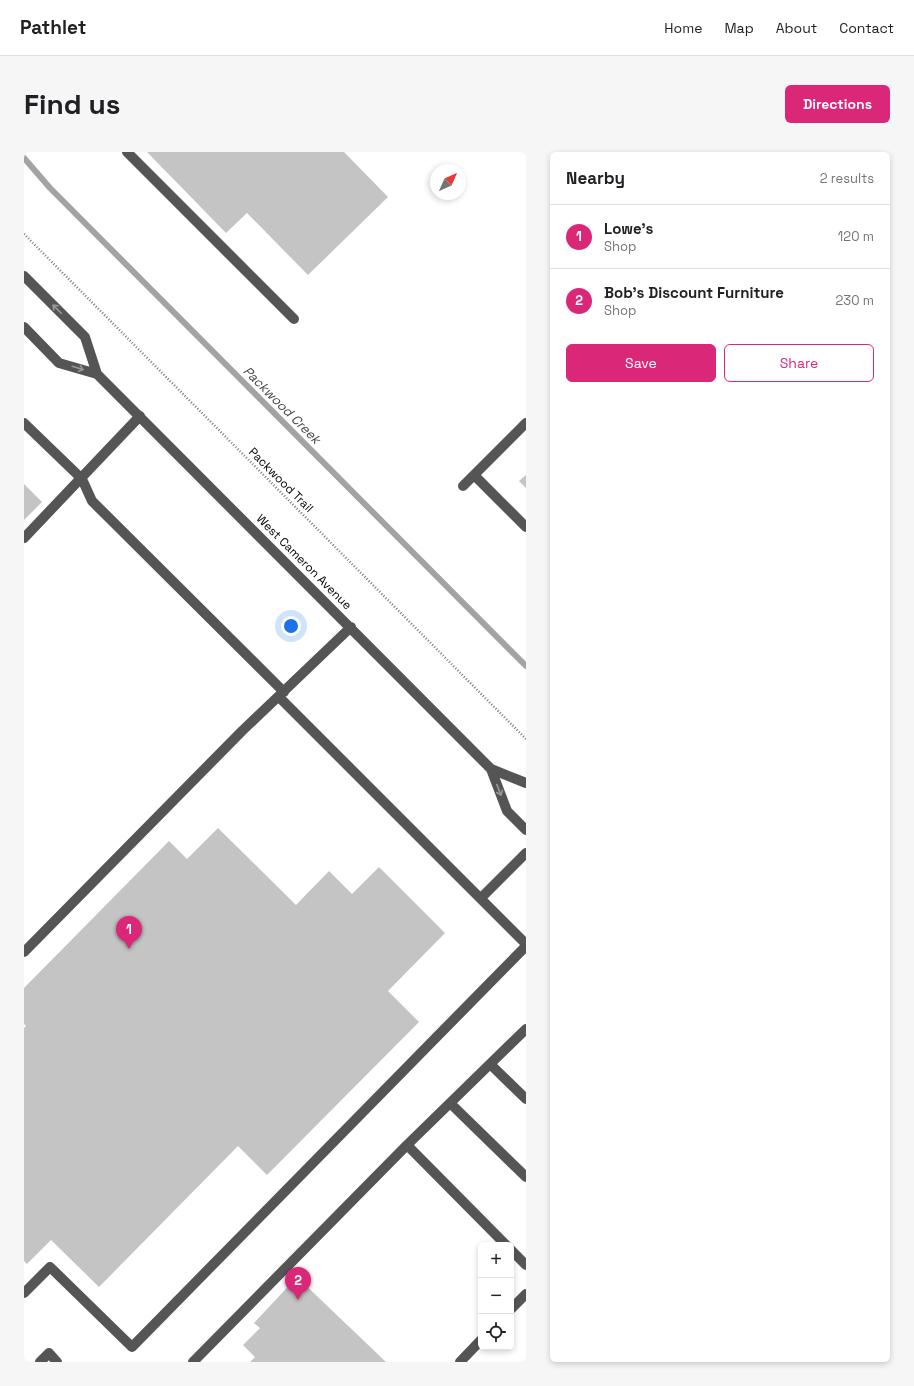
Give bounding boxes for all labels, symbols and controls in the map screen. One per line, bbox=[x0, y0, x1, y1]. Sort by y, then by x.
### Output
text: Pathlet bbox=[20, 15, 86, 40]
text: Home bbox=[664, 19, 702, 37]
text: Map bbox=[724, 19, 754, 37]
text: About bbox=[776, 19, 817, 37]
text: Contact bbox=[839, 19, 894, 37]
button: Directions bbox=[785, 85, 890, 123]
text: Find us bbox=[24, 86, 121, 122]
north arrow bbox=[430, 164, 466, 200]
text: Nearby bbox=[566, 167, 625, 189]
text: 2 results bbox=[820, 170, 874, 187]
text: Lowe's bbox=[604, 219, 653, 238]
text: 1 bbox=[576, 228, 582, 245]
text: 120 m bbox=[838, 228, 874, 245]
text: Shop bbox=[604, 238, 636, 255]
text: Bob's Discount Furniture bbox=[604, 283, 784, 302]
text: 2 bbox=[575, 292, 583, 309]
text: 230 m bbox=[836, 292, 874, 309]
text: Shop bbox=[604, 302, 636, 319]
one-way arrow bbox=[52, 305, 62, 314]
button: Save bbox=[566, 344, 716, 382]
button: Share bbox=[724, 344, 874, 382]
water label: Packwood Creek bbox=[240, 363, 326, 449]
one-way arrow bbox=[72, 365, 84, 373]
street label: Packwood Trail bbox=[245, 444, 317, 516]
street label: West Cameron Avenue bbox=[253, 511, 355, 613]
your location bbox=[281, 616, 301, 636]
one-way arrow bbox=[496, 784, 504, 796]
pin: 1 bbox=[116, 916, 142, 949]
map controls bbox=[478, 1242, 514, 1350]
button: + bbox=[478, 1242, 514, 1278]
pin: 2 bbox=[285, 1267, 311, 1300]
button: − bbox=[478, 1278, 514, 1314]
button: locate bbox=[478, 1314, 514, 1350]

